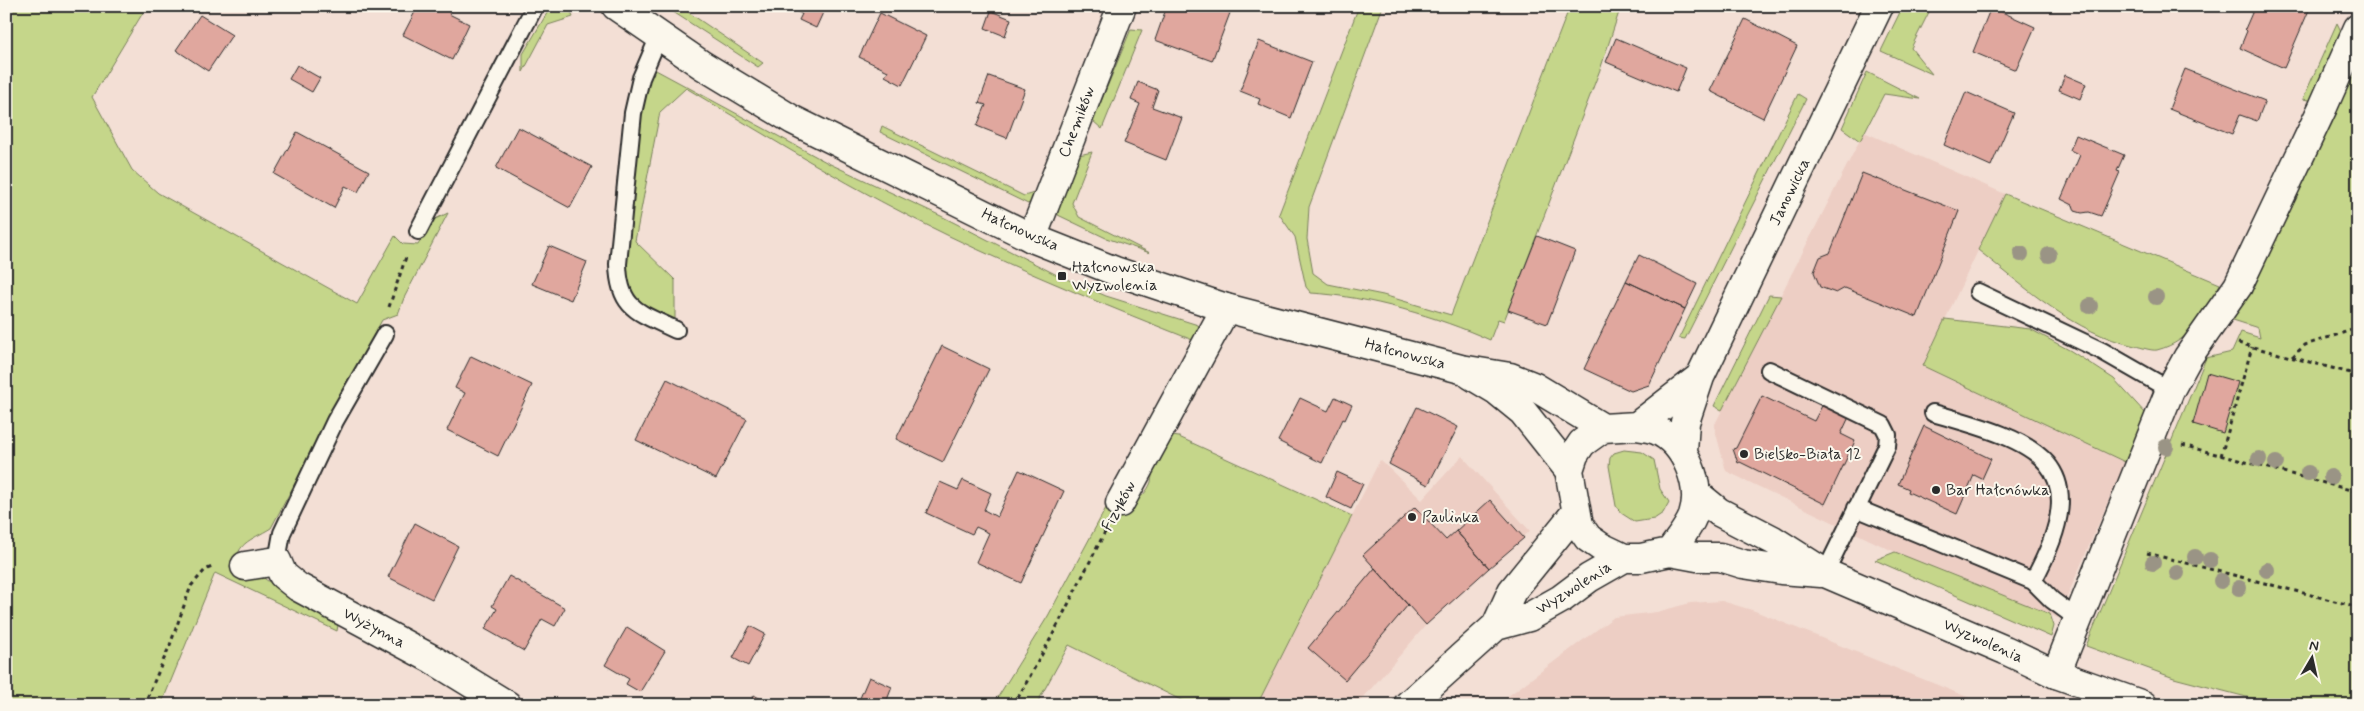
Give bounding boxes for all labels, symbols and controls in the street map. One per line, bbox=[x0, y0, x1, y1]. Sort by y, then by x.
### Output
street label: Chemików bbox=[1054, 83, 1100, 161]
street label: Janowicka bbox=[1765, 155, 1815, 229]
street label: Hałcnowska bbox=[978, 204, 1062, 256]
place label: Hałcnowska Wyzwolenia bbox=[1072, 257, 1157, 296]
marker: Hałcnowska Wyzwolenia bbox=[1056, 270, 1068, 282]
street label: Hałcnowska bbox=[1362, 333, 1448, 375]
place label: Bielsko-Biała 12 bbox=[1754, 444, 1861, 465]
marker: Bielsko-Biała 12 bbox=[1738, 448, 1750, 460]
street label: Fizyków bbox=[1097, 477, 1141, 535]
place label: Bar Hałcnówka bbox=[1946, 480, 2050, 501]
marker: Bar Hałcnówka bbox=[1930, 484, 1942, 496]
place label: Paulinka bbox=[1422, 507, 1480, 528]
marker: Paulinka bbox=[1406, 511, 1418, 523]
street label: Wyzwolenia bbox=[1532, 556, 1616, 620]
street label: Wyżynna bbox=[339, 603, 409, 653]
street label: Wyzwolenia bbox=[1940, 614, 2026, 668]
north arrow bbox=[2286, 634, 2336, 684]
text: N bbox=[2308, 637, 2320, 656]

